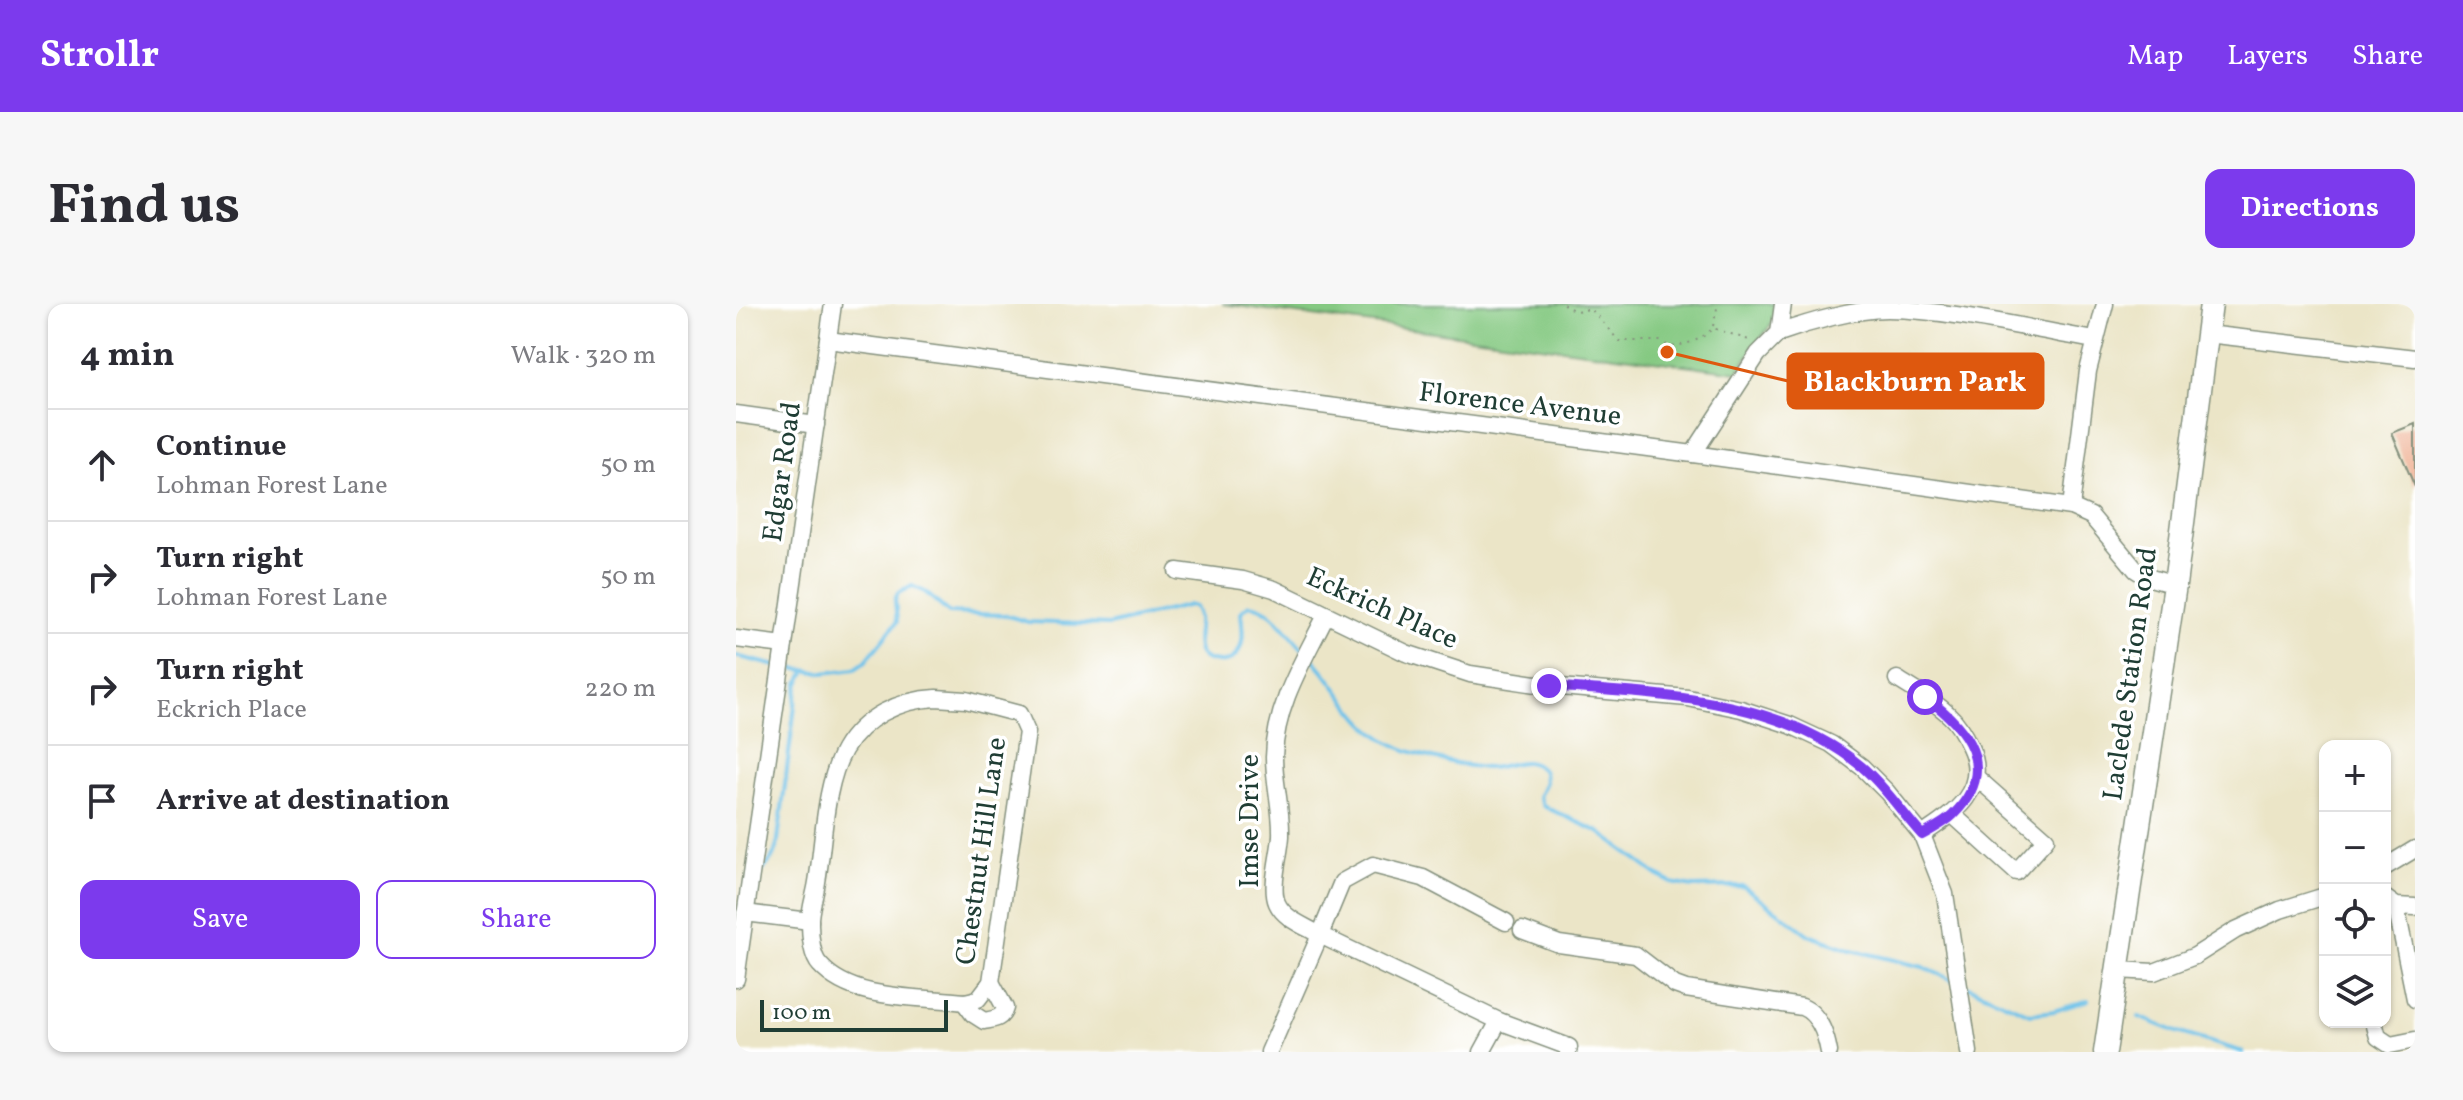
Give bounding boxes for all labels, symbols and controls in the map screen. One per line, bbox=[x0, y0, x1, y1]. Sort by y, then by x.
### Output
text: Strollr bbox=[40, 30, 159, 83]
text: Map bbox=[2127, 37, 2183, 76]
text: Layers bbox=[2227, 37, 2308, 76]
text: Share bbox=[2352, 37, 2423, 76]
text: Find us bbox=[48, 169, 240, 247]
button: Directions bbox=[2205, 169, 2415, 248]
text: 4 min bbox=[80, 333, 175, 380]
text: Walk · 320 m bbox=[510, 338, 656, 374]
callout: Blackburn Park bbox=[1788, 354, 2043, 408]
text: Blackburn Park bbox=[1804, 362, 2026, 404]
street label: Florence Avenue bbox=[1417, 373, 1623, 437]
street label: Edgar Road bbox=[754, 399, 812, 545]
text: Continue bbox=[156, 426, 287, 468]
icon: ahead bbox=[80, 443, 124, 487]
text: 50 m bbox=[600, 447, 656, 483]
text: Lohman Forest Lane bbox=[156, 468, 387, 504]
text: Turn right bbox=[156, 538, 304, 580]
street label: Laclede Station Road bbox=[2094, 545, 2168, 803]
icon: right bbox=[80, 555, 124, 599]
street label: Eckrich Place bbox=[1300, 558, 1464, 660]
text: 50 m bbox=[600, 559, 656, 595]
text: Lohman Forest Lane bbox=[156, 580, 387, 616]
text: Turn right bbox=[156, 650, 304, 692]
icon: right bbox=[80, 667, 124, 711]
route end bbox=[1531, 668, 1567, 704]
text: 220 m bbox=[584, 671, 656, 707]
route start bbox=[1907, 679, 1943, 715]
text: Eckrich Place bbox=[156, 692, 307, 728]
street label: Chestnut Hill Lane bbox=[947, 735, 1017, 967]
map controls bbox=[2319, 740, 2391, 1028]
button: + bbox=[2319, 740, 2391, 812]
street label: Imse Drive bbox=[1231, 754, 1270, 888]
icon: arrive bbox=[80, 779, 124, 823]
text: Arrive at destination bbox=[156, 780, 450, 822]
button: − bbox=[2319, 812, 2391, 884]
button: Save bbox=[80, 880, 360, 959]
button: Share bbox=[376, 880, 656, 959]
button: locate bbox=[2319, 884, 2391, 956]
button: layers bbox=[2319, 956, 2391, 1028]
scale bar bbox=[760, 996, 948, 1032]
text: 100 m bbox=[772, 998, 831, 1029]

